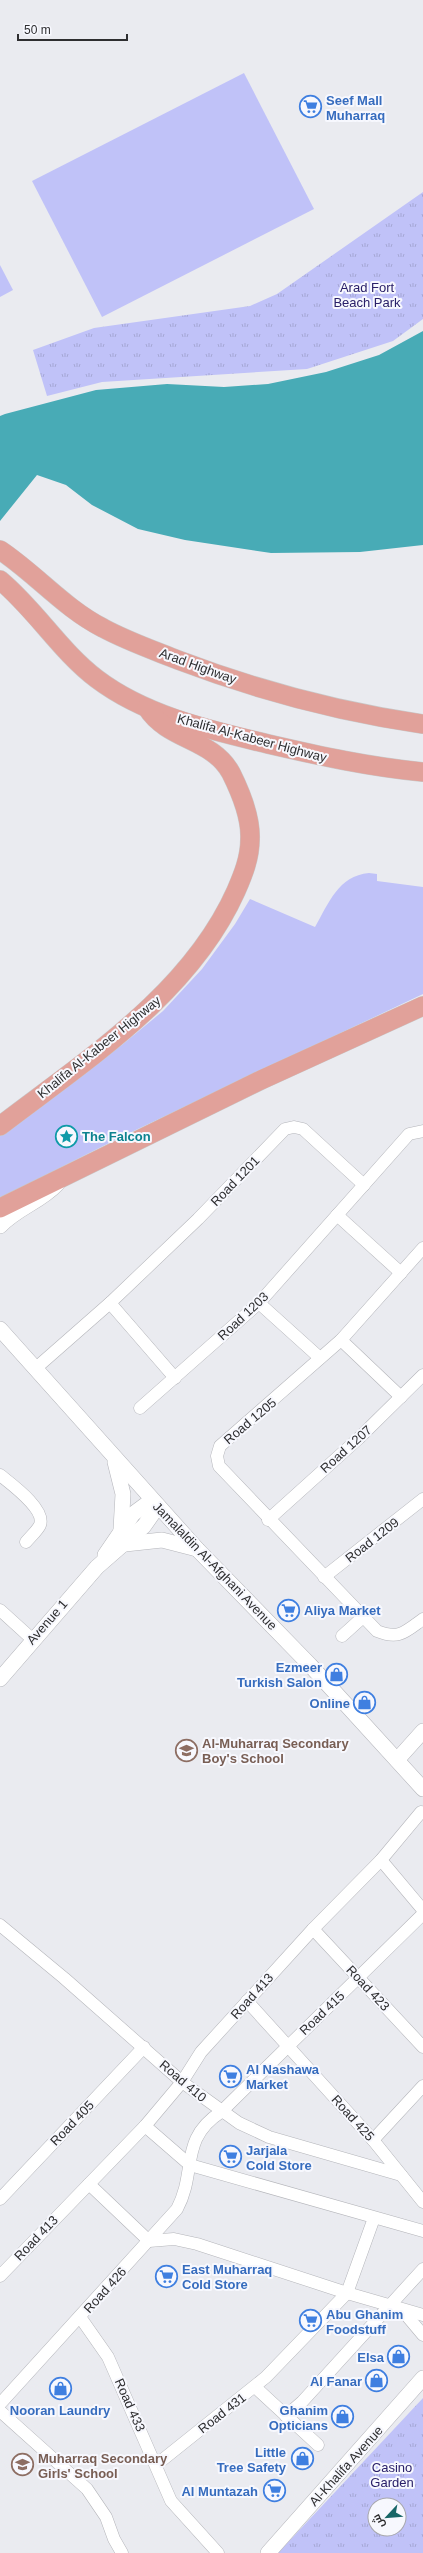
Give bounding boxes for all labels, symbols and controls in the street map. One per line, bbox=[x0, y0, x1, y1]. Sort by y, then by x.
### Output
scale bar bbox=[18, 16, 127, 42]
text: 50 m bbox=[24, 23, 51, 37]
place label: Seef Mall Muharraq bbox=[326, 93, 385, 123]
supermarket icon: Seef Mall Muharraq bbox=[297, 94, 323, 120]
park label: Arad Fort Beach Park bbox=[333, 280, 401, 310]
street label: Arad Highway bbox=[157, 645, 239, 687]
street label: Khalifa Al-Kabeer Highway bbox=[176, 711, 329, 765]
street label: Khalifa Al-Kabeer Highway bbox=[34, 992, 164, 1101]
place icon: The Falcon bbox=[53, 1123, 79, 1149]
place label: The Falcon bbox=[82, 1129, 151, 1144]
street label: Road 1201 bbox=[208, 1153, 262, 1209]
street label: Road 1203 bbox=[215, 1289, 271, 1343]
street label: Road 1205 bbox=[221, 1395, 279, 1447]
street label: Road 1207 bbox=[317, 1422, 375, 1476]
street label: Jamalaldin Al-Afghani Avenue bbox=[150, 1499, 280, 1633]
street label: Road 1209 bbox=[342, 1515, 402, 1565]
street label: Avenue 1 bbox=[23, 1596, 71, 1648]
supermarket icon: Aliya Market bbox=[275, 1597, 301, 1623]
place label: Aliya Market bbox=[304, 1603, 381, 1618]
place label: Ezmeer Turkish Salon bbox=[237, 1660, 322, 1690]
shop icon: Ezmeer Turkish Salon bbox=[324, 1661, 350, 1687]
shop icon: Online bbox=[352, 1690, 378, 1716]
place label: Online bbox=[310, 1696, 350, 1711]
place label: Al-Muharraq Secondary Boy's School bbox=[202, 1736, 349, 1766]
school or university icon: Al-Muharraq Secondary Boy's School bbox=[173, 1737, 199, 1763]
street label: Road 423 bbox=[343, 1962, 393, 2014]
street label: Road 413 bbox=[228, 1970, 276, 2022]
street label: Road 415 bbox=[297, 1988, 347, 2038]
street label: Road 410 bbox=[157, 2057, 209, 2105]
place label: Al Nashawa Market bbox=[246, 2062, 320, 2092]
supermarket icon: Al Nashawa Market bbox=[218, 2063, 244, 2089]
street label: Road 425 bbox=[329, 2092, 377, 2144]
street label: Road 405 bbox=[47, 2098, 97, 2148]
place label: Jarjala Cold Store bbox=[246, 2143, 312, 2173]
supermarket icon: Jarjala Cold Store bbox=[217, 2144, 243, 2170]
street label: Road 413 bbox=[11, 2213, 61, 2263]
place label: East Muharraq Cold Store bbox=[182, 2262, 272, 2292]
supermarket icon: East Muharraq Cold Store bbox=[154, 2263, 180, 2289]
street label: Road 426 bbox=[81, 2264, 129, 2316]
place label: Abu Ghanim Foodstuff bbox=[326, 2307, 403, 2337]
supermarket icon: Abu Ghanim Foodstuff bbox=[297, 2308, 323, 2334]
shop icon: Elsa bbox=[386, 2344, 412, 2370]
place label: Elsa bbox=[357, 2350, 385, 2365]
shop icon: Al Fanar bbox=[364, 2368, 390, 2394]
place label: Al Fanar bbox=[310, 2374, 362, 2389]
shop icon: Nooran Laundry bbox=[47, 2375, 73, 2401]
street label: Road 433 bbox=[112, 2376, 148, 2434]
street label: Road 431 bbox=[195, 2390, 249, 2436]
place label: Nooran Laundry bbox=[10, 2403, 111, 2418]
place label: Ghanim Opticians bbox=[269, 2403, 328, 2433]
shop icon: Ghanim Opticians bbox=[330, 2404, 356, 2430]
street label: Al-Khalifa Avenue bbox=[306, 2423, 386, 2509]
place label: Little Tree Safety bbox=[217, 2445, 287, 2475]
shop icon: Little Tree Safety bbox=[289, 2446, 315, 2472]
place label: Muharraq Secondary Girls' School bbox=[38, 2451, 168, 2481]
school or university icon: Muharraq Secondary Girls' School bbox=[10, 2452, 36, 2478]
park label: Casino Garden bbox=[370, 2460, 414, 2490]
supermarket icon: Al Muntazah bbox=[261, 2478, 287, 2504]
place label: Al Muntazah bbox=[181, 2484, 258, 2499]
north arrow bbox=[367, 2497, 407, 2537]
text: ش bbox=[370, 2512, 387, 2530]

